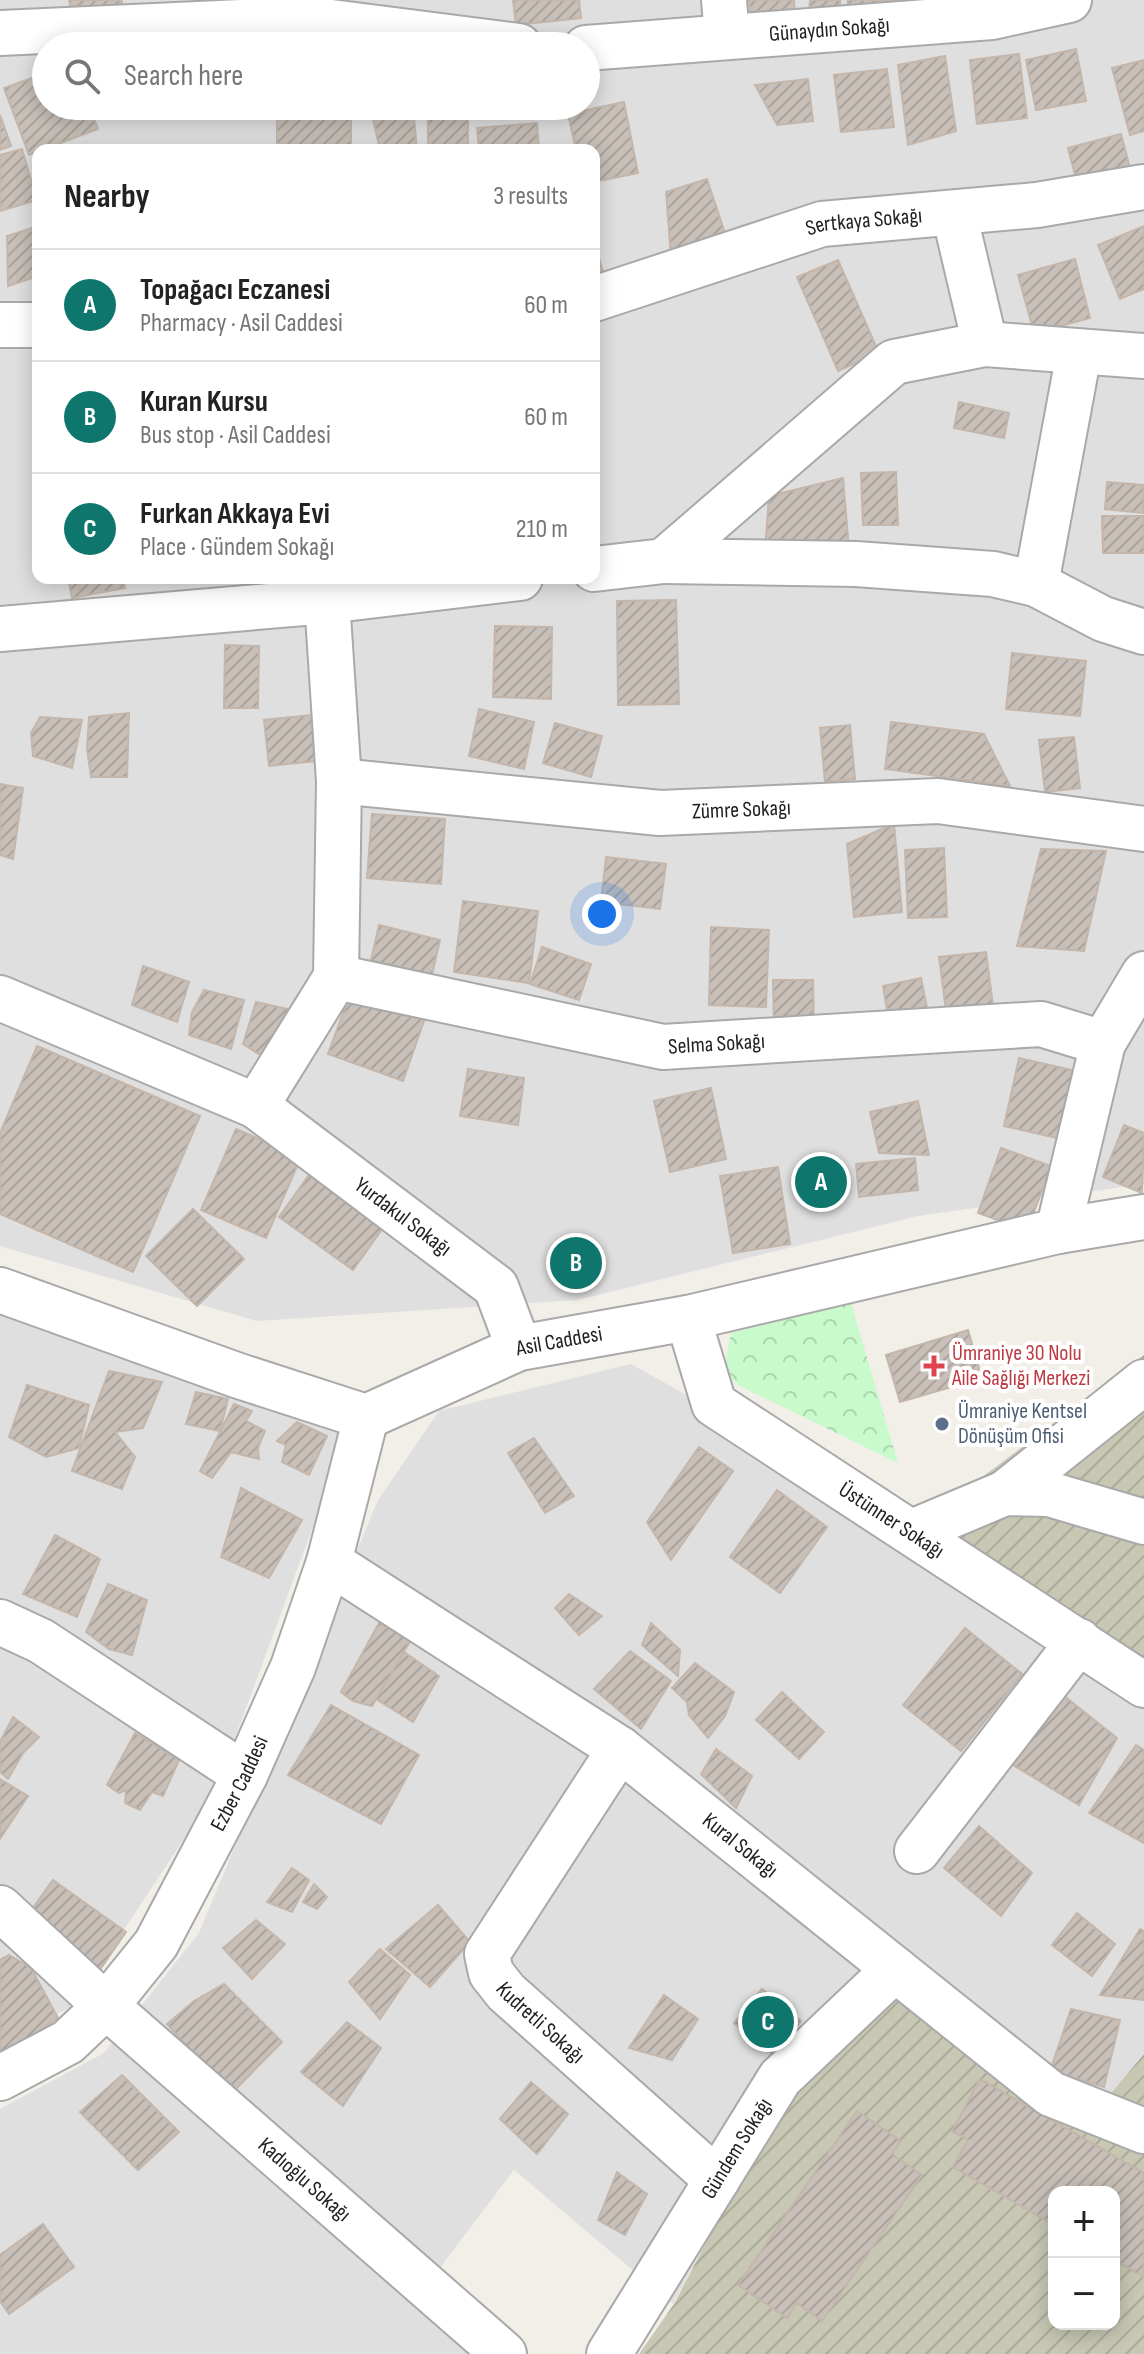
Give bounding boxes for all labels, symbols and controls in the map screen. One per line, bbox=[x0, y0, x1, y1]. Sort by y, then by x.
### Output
street label: Günaydın Sokağı bbox=[768, 11, 891, 47]
search box bbox=[32, 32, 600, 120]
icon: search bbox=[60, 54, 104, 98]
text: Search here bbox=[124, 58, 243, 94]
text: Nearby bbox=[64, 176, 150, 217]
text: 3 results bbox=[493, 181, 568, 212]
street label: Sertkaya Sokağı bbox=[802, 202, 923, 242]
text: Topağacı Eczanesi bbox=[140, 272, 330, 308]
text: A bbox=[84, 290, 96, 321]
text: 60 m bbox=[524, 290, 568, 321]
text: Pharmacy · Asil Caddesi bbox=[140, 308, 343, 339]
text: Kuran Kursu bbox=[140, 384, 268, 420]
text: B bbox=[84, 402, 96, 433]
text: 60 m bbox=[524, 402, 568, 433]
text: Bus stop · Asil Caddesi bbox=[140, 420, 331, 451]
text: Furkan Akkaya Evi bbox=[140, 496, 330, 532]
text: C bbox=[83, 514, 97, 545]
text: 210 m bbox=[516, 514, 568, 545]
text: Place · Gündem Sokağı bbox=[140, 532, 334, 563]
street label: Zümre Sokağı bbox=[691, 794, 791, 825]
your location bbox=[582, 894, 622, 934]
street label: Selma Sokağı bbox=[667, 1027, 766, 1060]
pin: A bbox=[795, 1152, 847, 1212]
street label: Yurdakul Sokağı bbox=[349, 1171, 457, 1262]
pin: B bbox=[550, 1233, 602, 1293]
street label: Asil Caddesi bbox=[513, 1320, 604, 1362]
place label: Ümraniye 30 Nolu Aile Sağlığı Merkezi bbox=[951, 1340, 1090, 1392]
marker: Ümraniye 30 Nolu Aile Sağlığı Merkezi bbox=[923, 1355, 945, 1377]
place label: Ümraniye Kentsel Dönüşüm Ofisi bbox=[958, 1398, 1087, 1450]
marker: Ümraniye Kentsel Dönüşüm Ofisi bbox=[933, 1415, 951, 1433]
street label: Üstünner Sokağı bbox=[834, 1476, 949, 1564]
street label: Ezber Caddesi bbox=[204, 1732, 274, 1836]
street label: Kural Sokağı bbox=[697, 1807, 784, 1884]
street label: Kudretli Sokağı bbox=[490, 1977, 590, 2069]
pin: C bbox=[742, 1992, 794, 2052]
street label: Gündem Sokağı bbox=[695, 2093, 778, 2204]
street label: Kadıoğlu Sokağı bbox=[252, 2132, 356, 2227]
map controls bbox=[1048, 2186, 1120, 2330]
button: + bbox=[1048, 2186, 1120, 2258]
button: − bbox=[1048, 2258, 1120, 2330]

